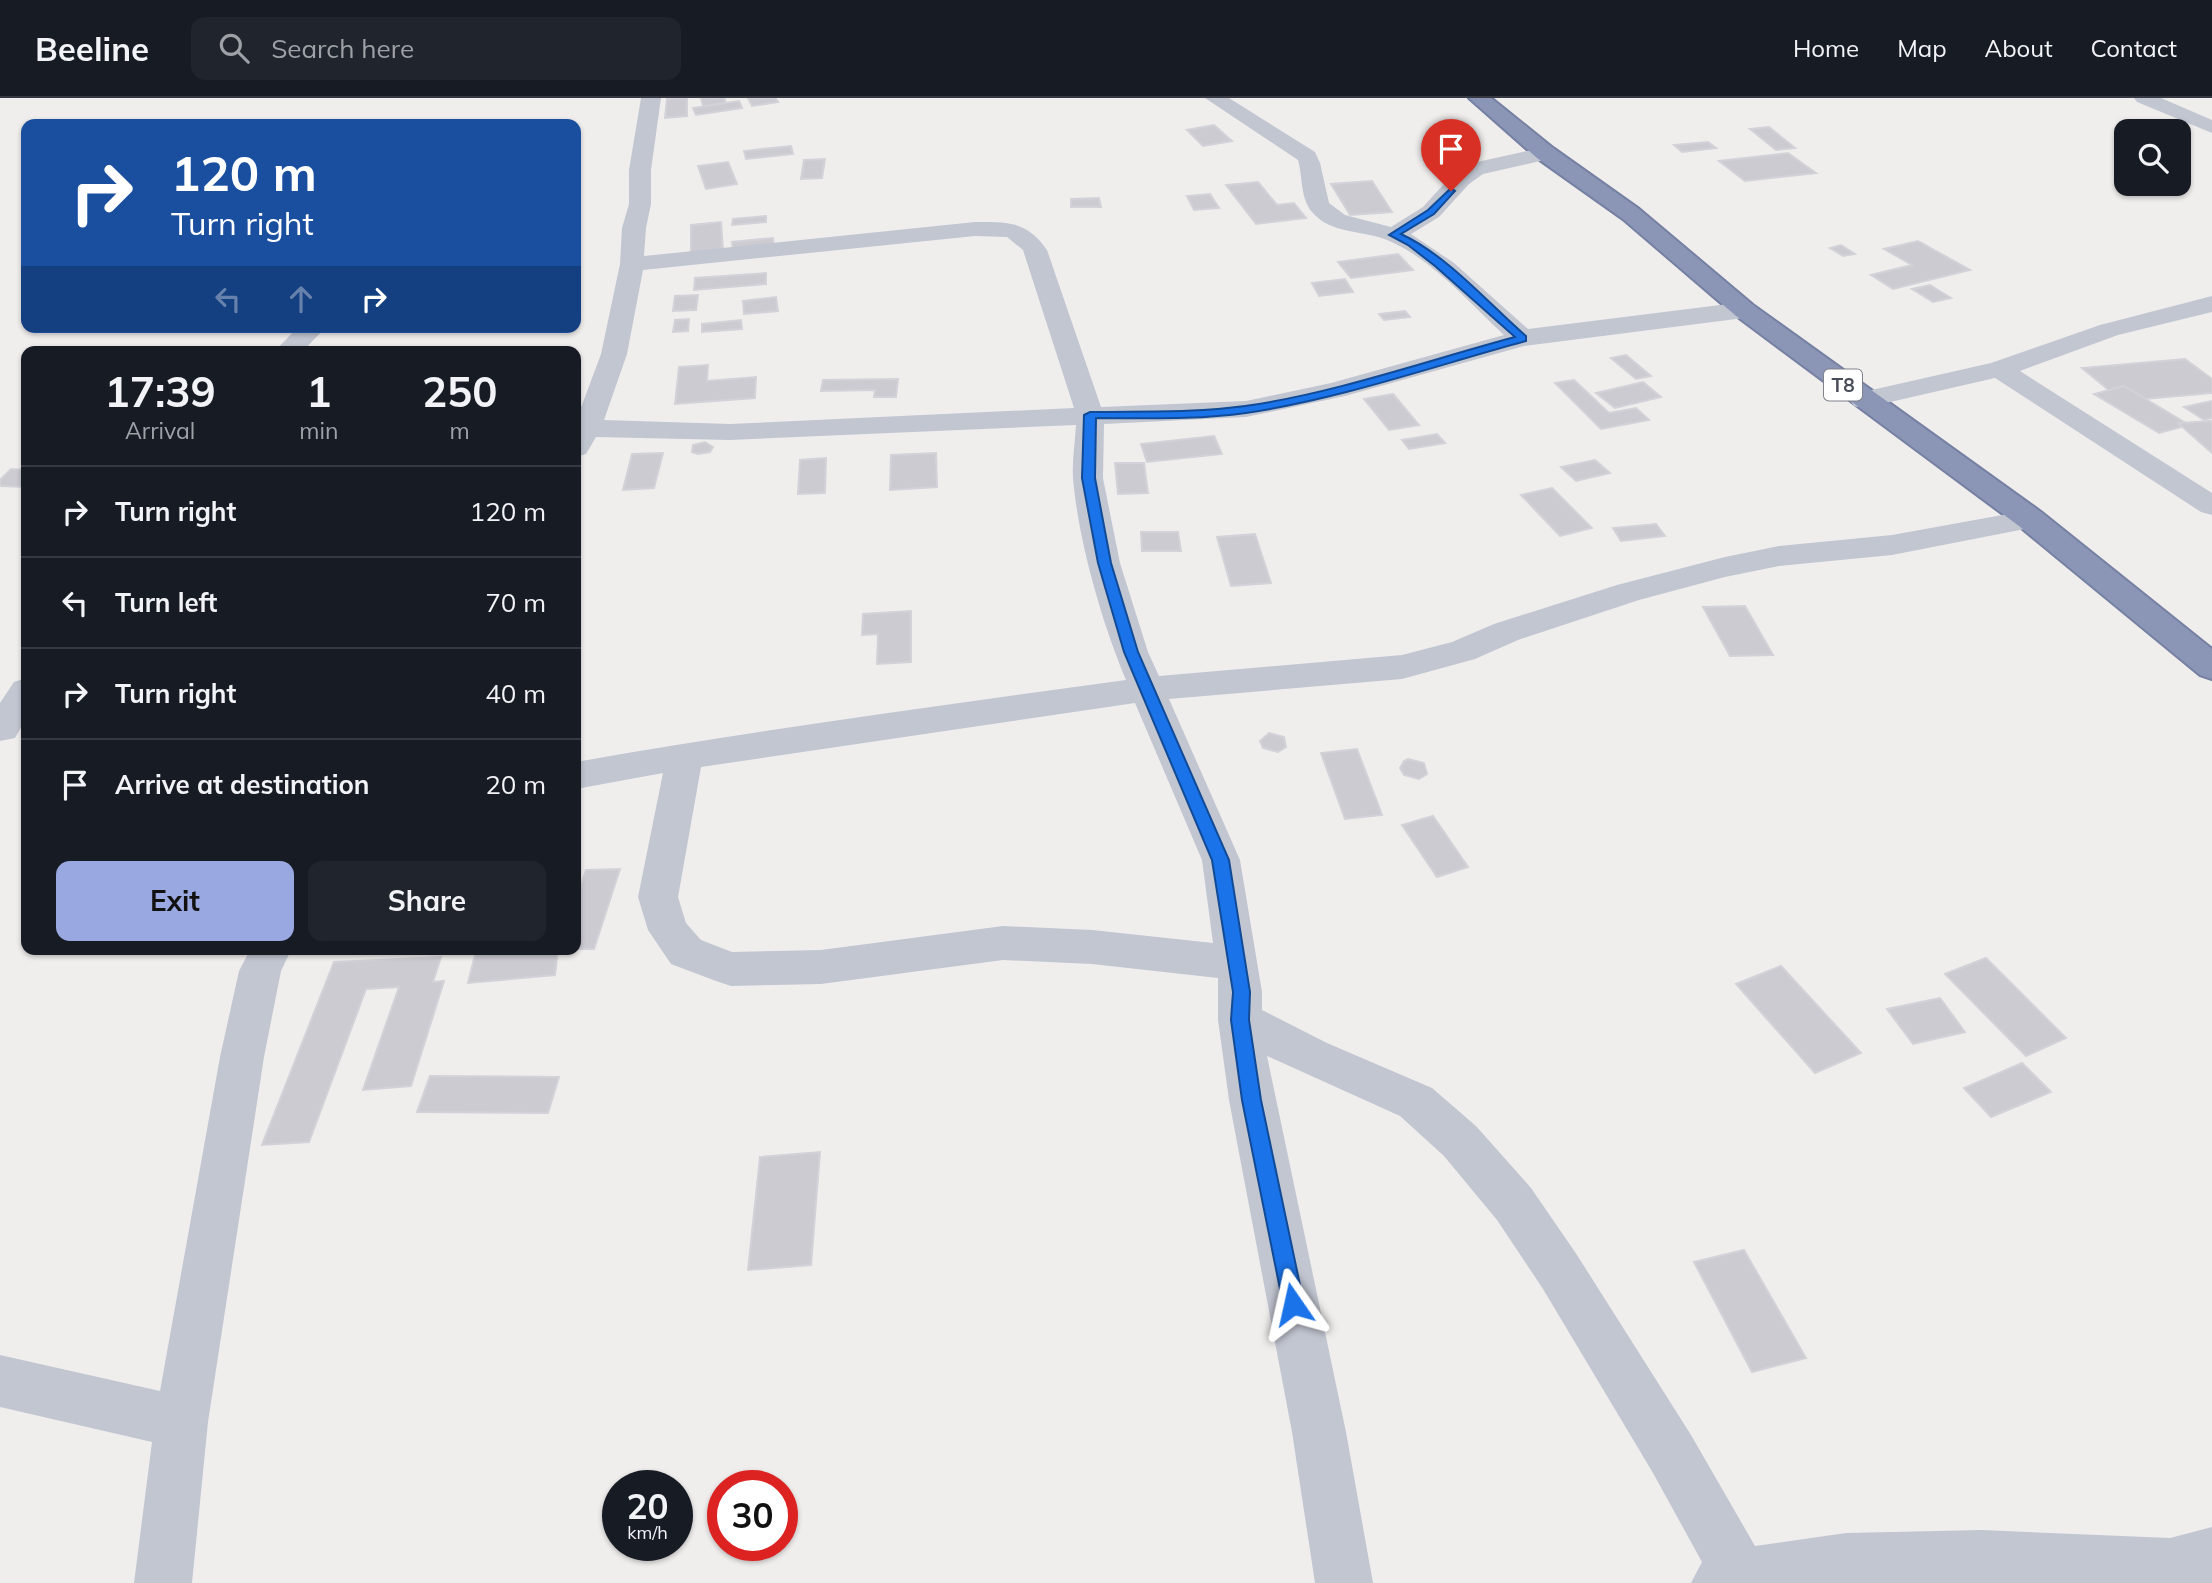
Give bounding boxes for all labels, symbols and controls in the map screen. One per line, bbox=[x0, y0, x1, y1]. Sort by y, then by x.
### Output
search box bbox=[191, 17, 681, 80]
text: Beeline bbox=[35, 28, 149, 69]
icon: search bbox=[215, 29, 253, 67]
text: Search here bbox=[271, 32, 414, 65]
text: Home bbox=[1793, 33, 1859, 63]
text: Map bbox=[1897, 33, 1947, 63]
text: About bbox=[1985, 33, 2053, 63]
text: Contact bbox=[2091, 33, 2177, 63]
pin bbox=[1421, 119, 1481, 191]
map controls bbox=[2114, 119, 2191, 196]
button: search bbox=[2114, 119, 2191, 196]
icon: arrive bbox=[1432, 130, 1470, 168]
text: 120 m bbox=[171, 142, 317, 203]
icon: right bbox=[56, 147, 147, 238]
text: Turn right bbox=[171, 203, 314, 243]
icon: left bbox=[209, 280, 247, 318]
icon: ahead bbox=[282, 280, 320, 318]
icon: right bbox=[355, 280, 393, 318]
text: 17:39 bbox=[105, 365, 216, 418]
text: 1 bbox=[306, 365, 331, 418]
text: 250 bbox=[422, 365, 497, 418]
road number: T8 bbox=[1824, 370, 1862, 400]
text: Arrival bbox=[125, 416, 195, 445]
text: min bbox=[299, 416, 338, 445]
text: m bbox=[450, 416, 470, 445]
icon: right bbox=[56, 493, 94, 531]
text: Turn right bbox=[115, 495, 236, 528]
text: 120 m bbox=[470, 495, 546, 528]
icon: left bbox=[56, 584, 94, 622]
text: Turn left bbox=[115, 586, 217, 619]
text: 70 m bbox=[485, 586, 546, 619]
icon: right bbox=[56, 675, 94, 713]
text: Turn right bbox=[115, 677, 236, 710]
text: 40 m bbox=[485, 677, 546, 710]
icon: arrive bbox=[56, 766, 94, 804]
text: Arrive at destination bbox=[115, 768, 370, 801]
text: 20 m bbox=[485, 768, 546, 801]
button: Exit bbox=[56, 861, 294, 941]
button: Share bbox=[308, 861, 546, 941]
position arrow bbox=[1256, 1267, 1330, 1341]
speed limit sign: 30 bbox=[707, 1470, 798, 1561]
text: 20 bbox=[626, 1484, 669, 1528]
text: km/h bbox=[627, 1521, 668, 1544]

